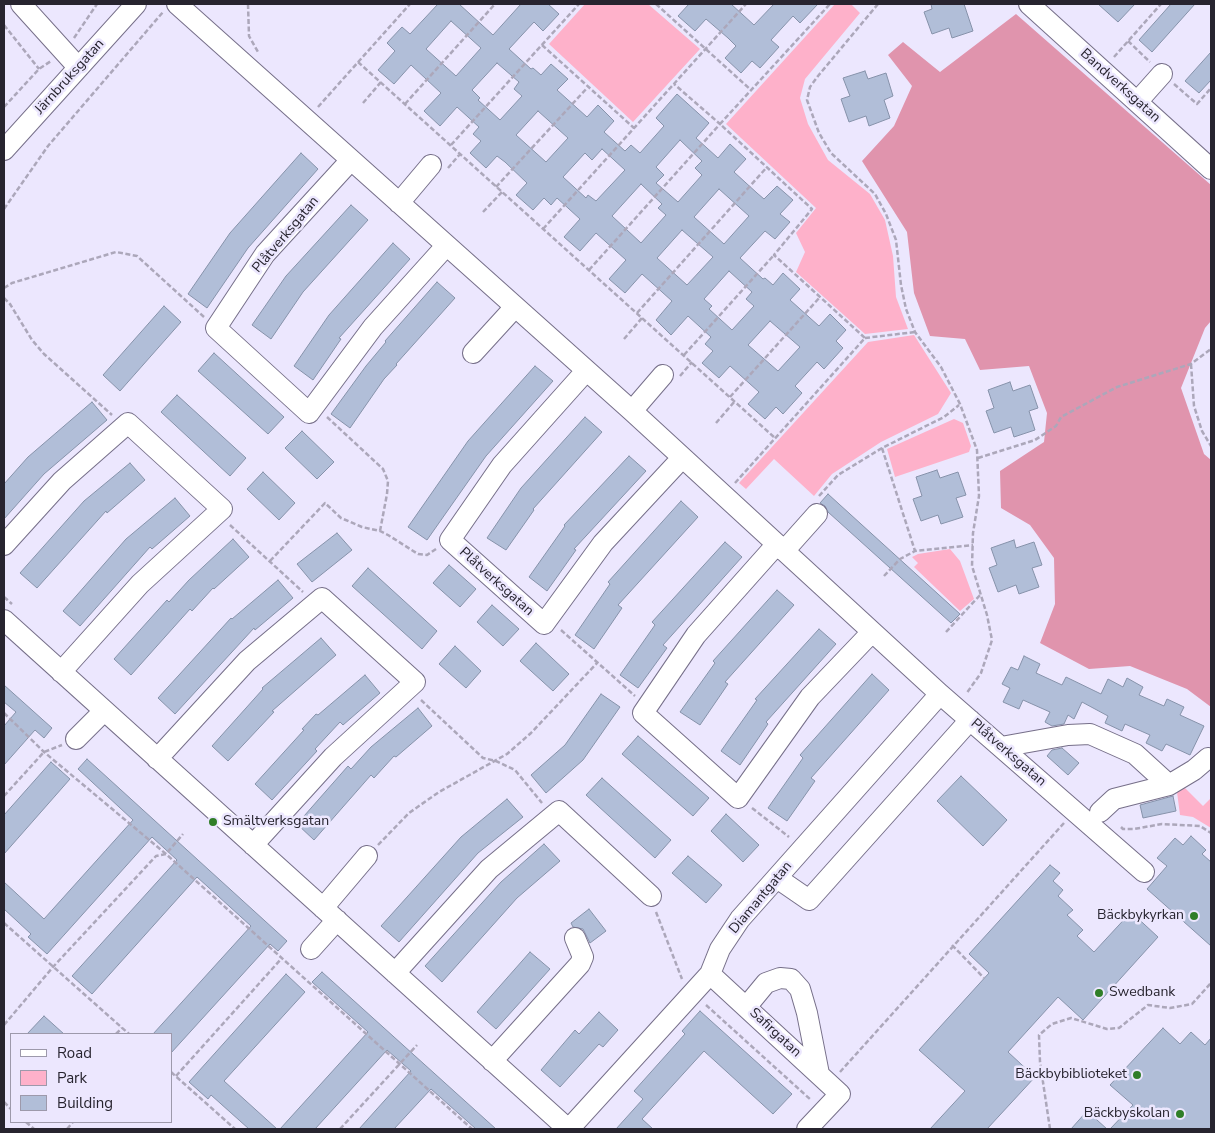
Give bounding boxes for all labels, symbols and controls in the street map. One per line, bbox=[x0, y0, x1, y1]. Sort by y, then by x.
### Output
street label: Järnbruksgatan bbox=[32, 36, 108, 118]
street label: Bandverksgatan bbox=[1076, 46, 1164, 126]
street label: Plåtverksgatan bbox=[249, 193, 323, 277]
street label: Plåtverksgatan bbox=[455, 544, 537, 620]
street label: Plåtverksgatan bbox=[967, 716, 1049, 790]
place label: Smältverksgatan bbox=[223, 814, 329, 830]
marker: Smältverksgatan bbox=[207, 816, 219, 828]
street label: Diamantgatan bbox=[726, 858, 796, 938]
place label: Bäckbykyrkan bbox=[1097, 908, 1184, 924]
marker: Bäckbykyrkan bbox=[1188, 910, 1200, 922]
place label: Swedbank bbox=[1109, 985, 1175, 1001]
marker: Swedbank bbox=[1093, 987, 1105, 999]
street label: Safirgatan bbox=[746, 1005, 804, 1061]
legend bbox=[10, 1033, 172, 1123]
text: Road bbox=[57, 1043, 92, 1063]
place label: Bäckbybiblioteket bbox=[1015, 1067, 1127, 1083]
text: Park bbox=[57, 1068, 87, 1088]
marker: Bäckbybiblioteket bbox=[1131, 1069, 1143, 1081]
text: Building bbox=[57, 1093, 113, 1113]
place label: Bäckbyskolan bbox=[1084, 1106, 1170, 1122]
marker: Bäckbyskolan bbox=[1174, 1108, 1186, 1120]

